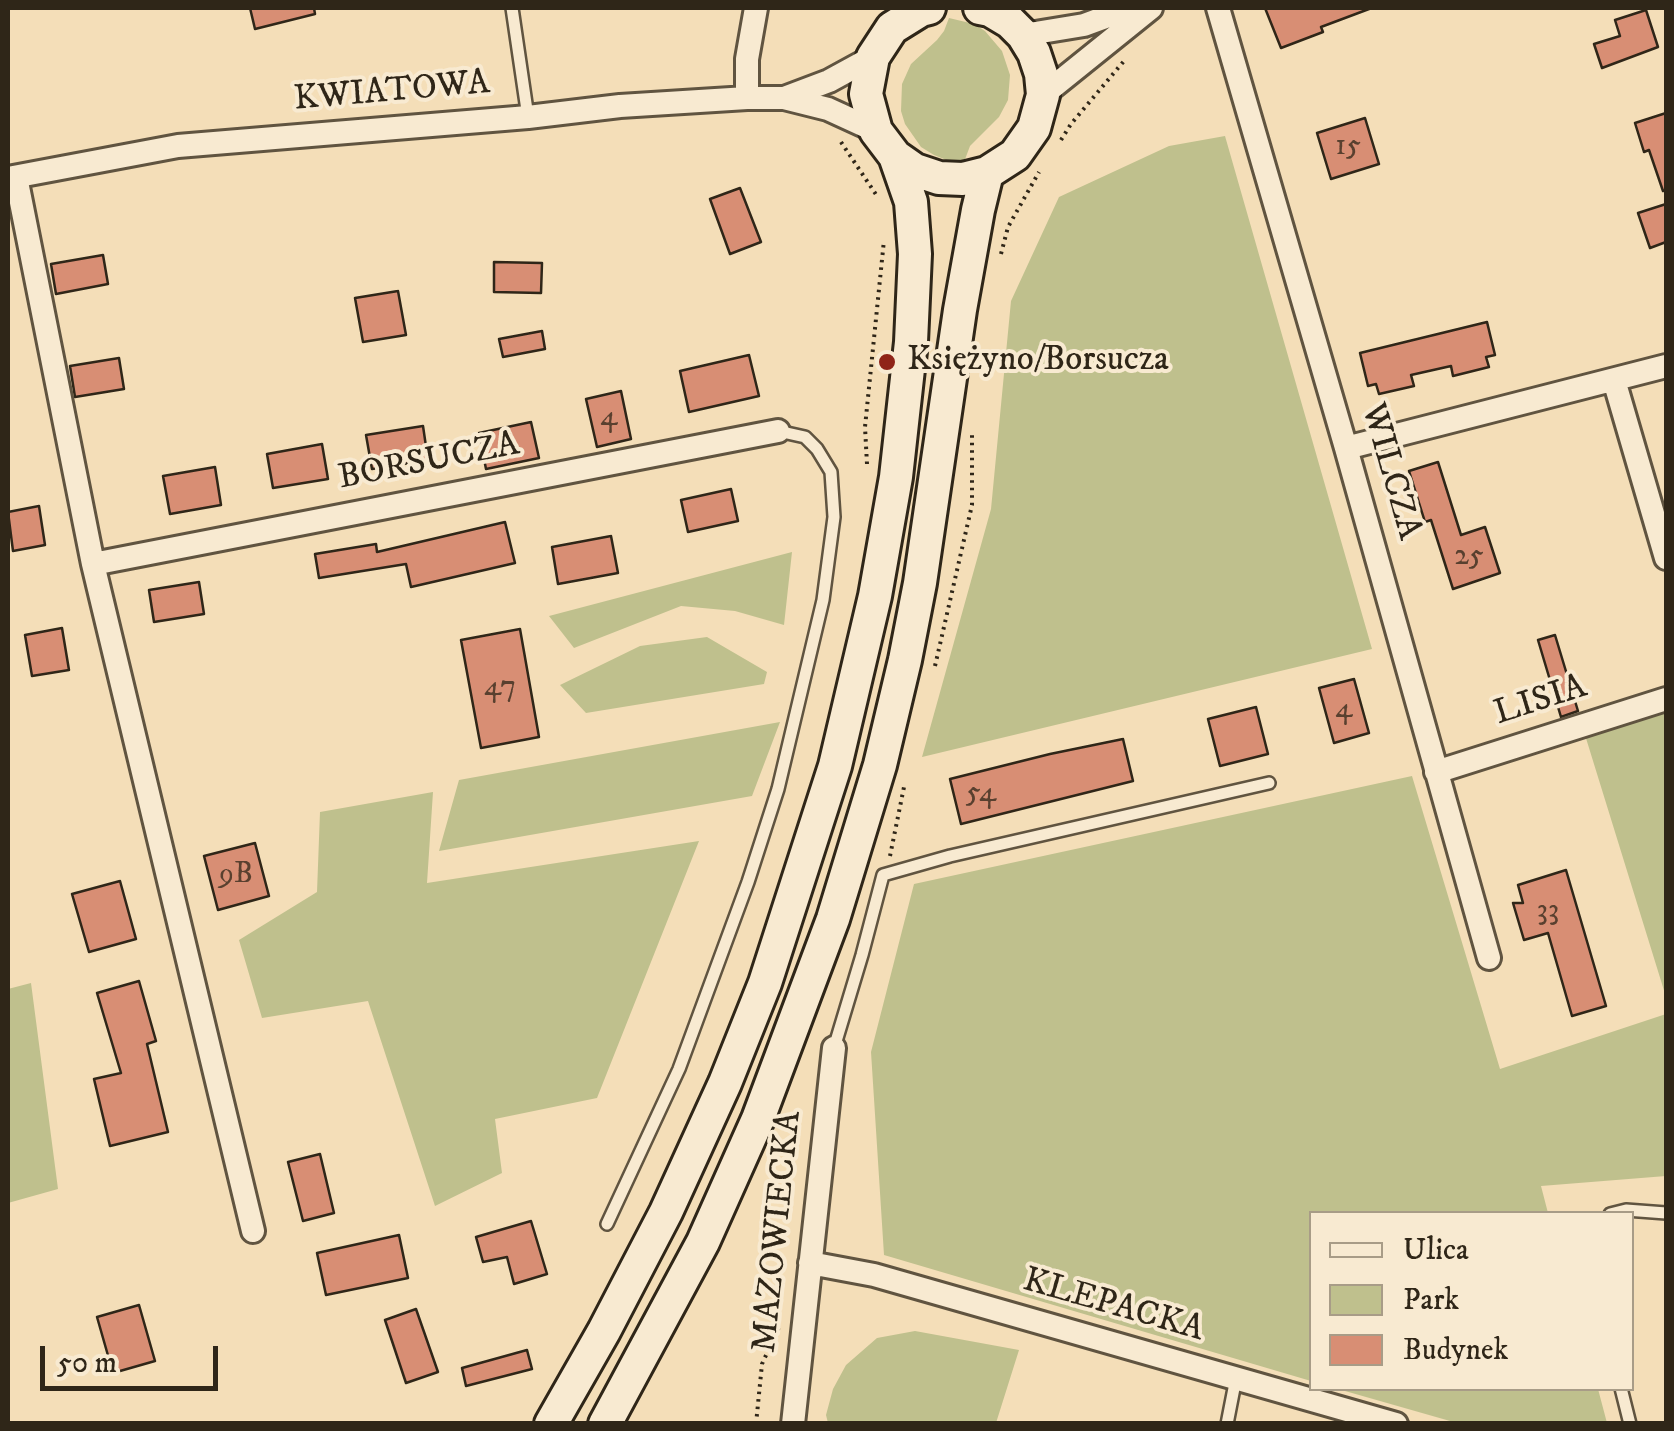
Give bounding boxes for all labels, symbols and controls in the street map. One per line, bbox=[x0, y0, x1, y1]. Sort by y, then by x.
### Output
street label: KWIATOWA bbox=[292, 64, 492, 122]
house number: 15 bbox=[1335, 130, 1361, 166]
place label: Księżyno/Borsucza bbox=[907, 341, 1169, 383]
marker: Księżyno/Borsucza bbox=[876, 351, 898, 373]
street label: WILCZA bbox=[1350, 399, 1428, 545]
house number: 4 bbox=[600, 401, 618, 437]
street label: BORSUCZA bbox=[335, 425, 523, 501]
house number: 25 bbox=[1454, 540, 1484, 576]
street label: LISIA bbox=[1489, 667, 1593, 737]
house number: 47 bbox=[484, 671, 516, 707]
house number: 4 bbox=[1335, 693, 1353, 729]
house number: 54 bbox=[966, 777, 996, 813]
house number: 9B bbox=[219, 858, 253, 894]
house number: 33 bbox=[1537, 895, 1559, 931]
street label: MAZOWIECKA bbox=[745, 1109, 813, 1355]
legend bbox=[1309, 1211, 1634, 1391]
text: Ulica bbox=[1403, 1232, 1469, 1269]
street label: KLEPACKA bbox=[1018, 1261, 1208, 1353]
text: Park bbox=[1403, 1282, 1459, 1319]
scale bar bbox=[45, 1326, 222, 1388]
text: Budynek bbox=[1403, 1332, 1508, 1369]
text: 50 m bbox=[57, 1345, 117, 1382]

